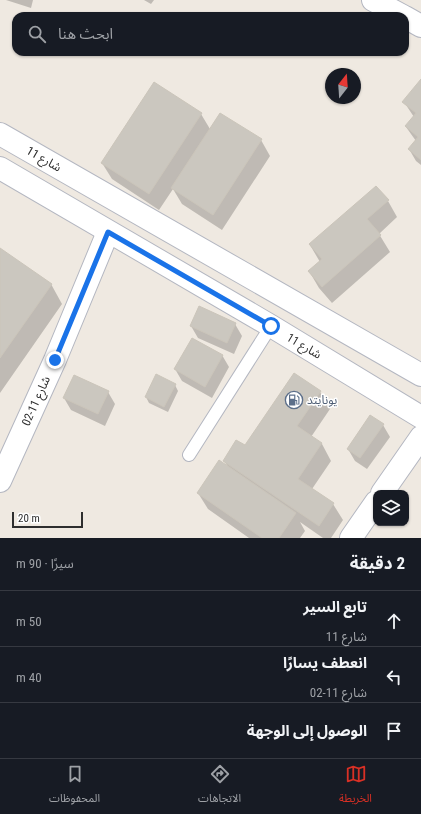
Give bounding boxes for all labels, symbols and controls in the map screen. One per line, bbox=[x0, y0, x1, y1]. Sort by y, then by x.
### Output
search box bbox=[12, 12, 409, 56]
icon: search bbox=[26, 23, 48, 45]
text: ابحث هنا bbox=[58, 25, 113, 43]
north arrow bbox=[325, 68, 361, 104]
street label: شارع 11 bbox=[23, 143, 64, 176]
route start bbox=[262, 317, 280, 335]
street label: شارع 11 bbox=[283, 330, 324, 364]
route end bbox=[46, 351, 64, 369]
street label: شارع 11-02 bbox=[19, 374, 55, 429]
fuel station icon: يونايتد bbox=[284, 390, 304, 410]
place label: يونايتد bbox=[307, 393, 337, 407]
map controls bbox=[373, 490, 409, 526]
button: layers bbox=[373, 490, 409, 526]
scale bar bbox=[12, 510, 83, 529]
text: 20 m bbox=[18, 512, 40, 525]
text: 2 دقيقة bbox=[350, 553, 405, 573]
text: سيرًا · 90 m bbox=[16, 556, 74, 571]
text: تابع السير bbox=[303, 598, 367, 616]
icon: ahead bbox=[383, 610, 405, 632]
text: 50 m bbox=[16, 614, 42, 629]
text: شارع 11 bbox=[326, 629, 367, 644]
text: انعطف يسارًا bbox=[283, 654, 367, 672]
icon: left bbox=[383, 666, 405, 688]
text: 40 m bbox=[16, 670, 42, 685]
text: شارع 11-02 bbox=[310, 685, 367, 700]
icon: arrive bbox=[383, 720, 405, 742]
text: الوصول إلى الوجهة bbox=[247, 722, 367, 740]
tab: المحفوظات bbox=[49, 763, 100, 810]
tab: الاتجاهات bbox=[198, 763, 241, 810]
tab: الخريطة bbox=[339, 763, 372, 810]

